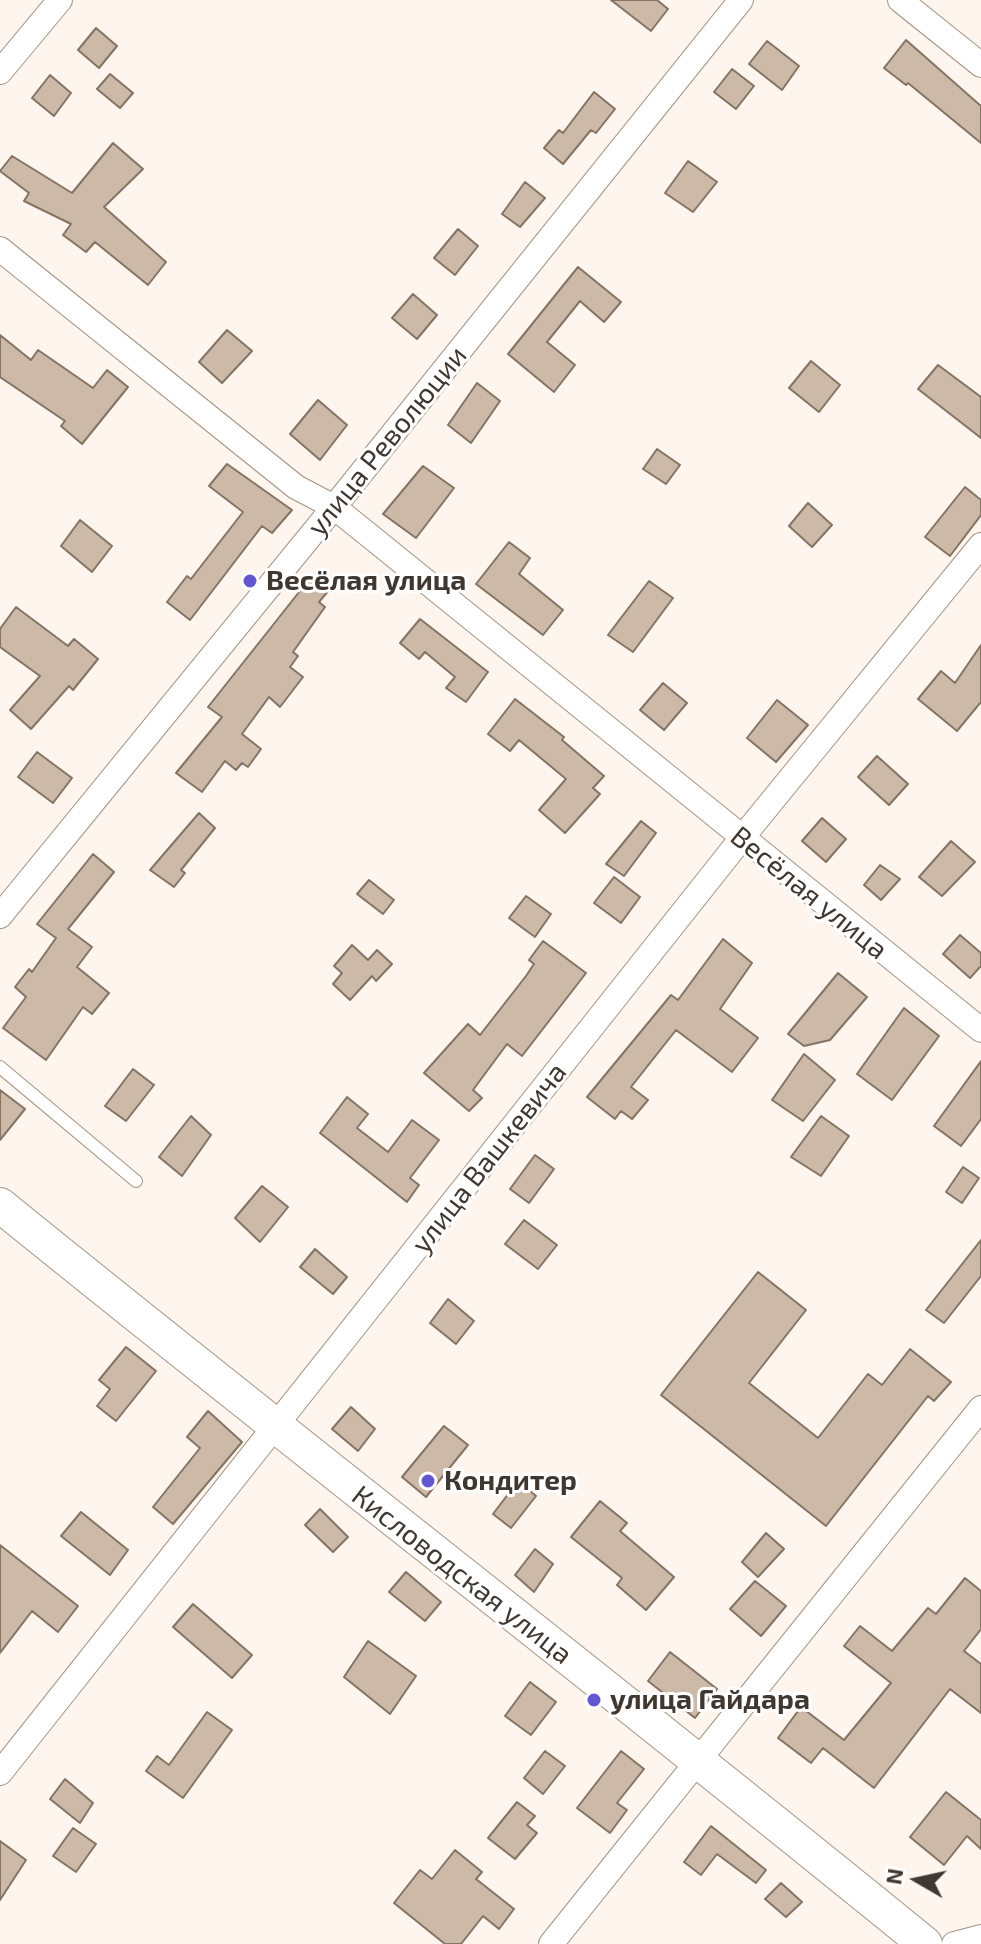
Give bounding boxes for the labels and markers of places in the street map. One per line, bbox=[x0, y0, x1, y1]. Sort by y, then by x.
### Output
place label: Весёлая улица bbox=[266, 564, 466, 598]
marker: Весёлая улица bbox=[241, 572, 259, 590]
place label: Кондитер bbox=[444, 1464, 577, 1498]
marker: Кондитер bbox=[419, 1472, 437, 1490]
place label: улица Гайдара bbox=[610, 1683, 810, 1717]
marker: улица Гайдара bbox=[585, 1691, 603, 1709]

